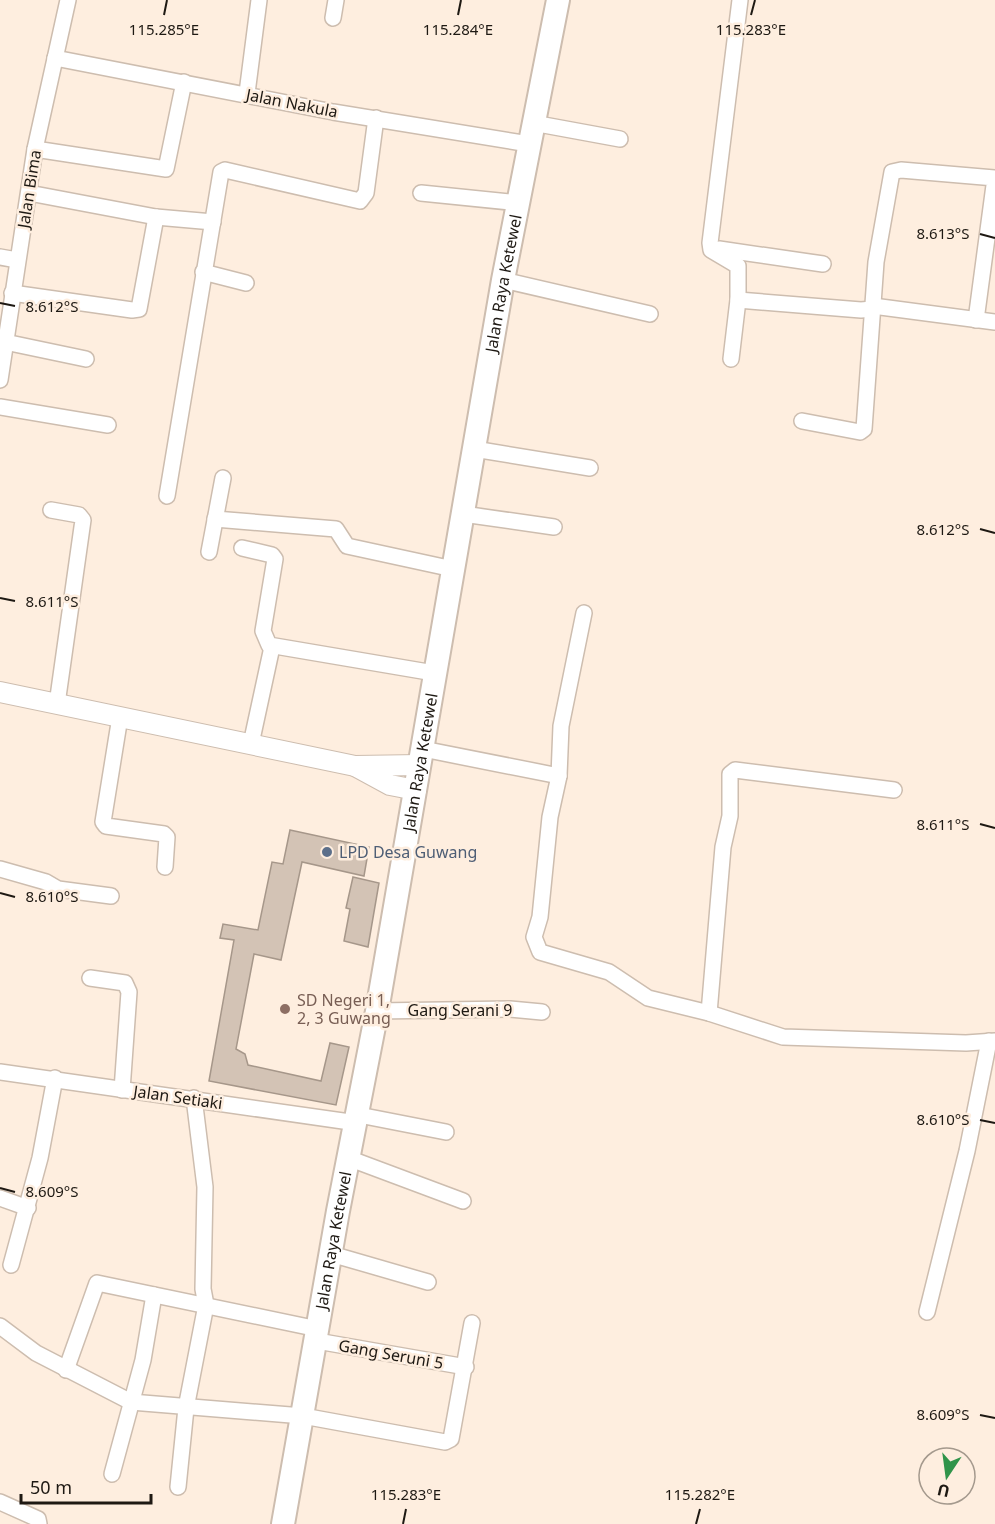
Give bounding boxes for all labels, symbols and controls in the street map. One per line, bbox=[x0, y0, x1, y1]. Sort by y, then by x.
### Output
text: 115.285°E bbox=[129, 19, 199, 39]
text: 115.284°E bbox=[423, 19, 493, 39]
text: 115.283°E bbox=[716, 19, 786, 39]
street label: Jalan Nakula bbox=[242, 83, 340, 123]
street label: Jalan Bima bbox=[12, 148, 46, 232]
street label: Jalan Raya Ketewel bbox=[479, 212, 527, 356]
text: 8.613°S bbox=[917, 223, 970, 243]
text: 8.612°S bbox=[26, 296, 79, 316]
text: 8.612°S bbox=[917, 519, 970, 539]
text: 8.611°S bbox=[26, 591, 79, 611]
street label: Jalan Raya Ketewel bbox=[397, 691, 443, 835]
text: 8.611°S bbox=[917, 814, 970, 834]
place label: LPD Desa Guwang bbox=[339, 841, 477, 863]
marker: LPD Desa Guwang bbox=[320, 845, 334, 859]
text: 8.610°S bbox=[26, 886, 79, 906]
place label: SD Negeri 1, 2, 3 Guwang bbox=[297, 989, 391, 1029]
street label: Gang Serani 9 bbox=[408, 999, 512, 1021]
marker: SD Negeri 1, 2, 3 Guwang bbox=[278, 1002, 292, 1016]
street label: Jalan Setiaki bbox=[130, 1080, 224, 1114]
text: 8.610°S bbox=[917, 1109, 970, 1129]
street label: Jalan Raya Ketewel bbox=[310, 1169, 356, 1313]
text: 8.609°S bbox=[26, 1181, 79, 1201]
street label: Gang Seruni 5 bbox=[337, 1334, 445, 1374]
text: 8.609°S bbox=[917, 1404, 970, 1424]
north arrow bbox=[917, 1446, 977, 1506]
scale bar bbox=[21, 1467, 152, 1505]
text: 50 m bbox=[30, 1475, 72, 1499]
text: U bbox=[935, 1479, 952, 1503]
text: 115.283°E bbox=[371, 1484, 441, 1504]
text: 115.282°E bbox=[665, 1484, 735, 1504]

